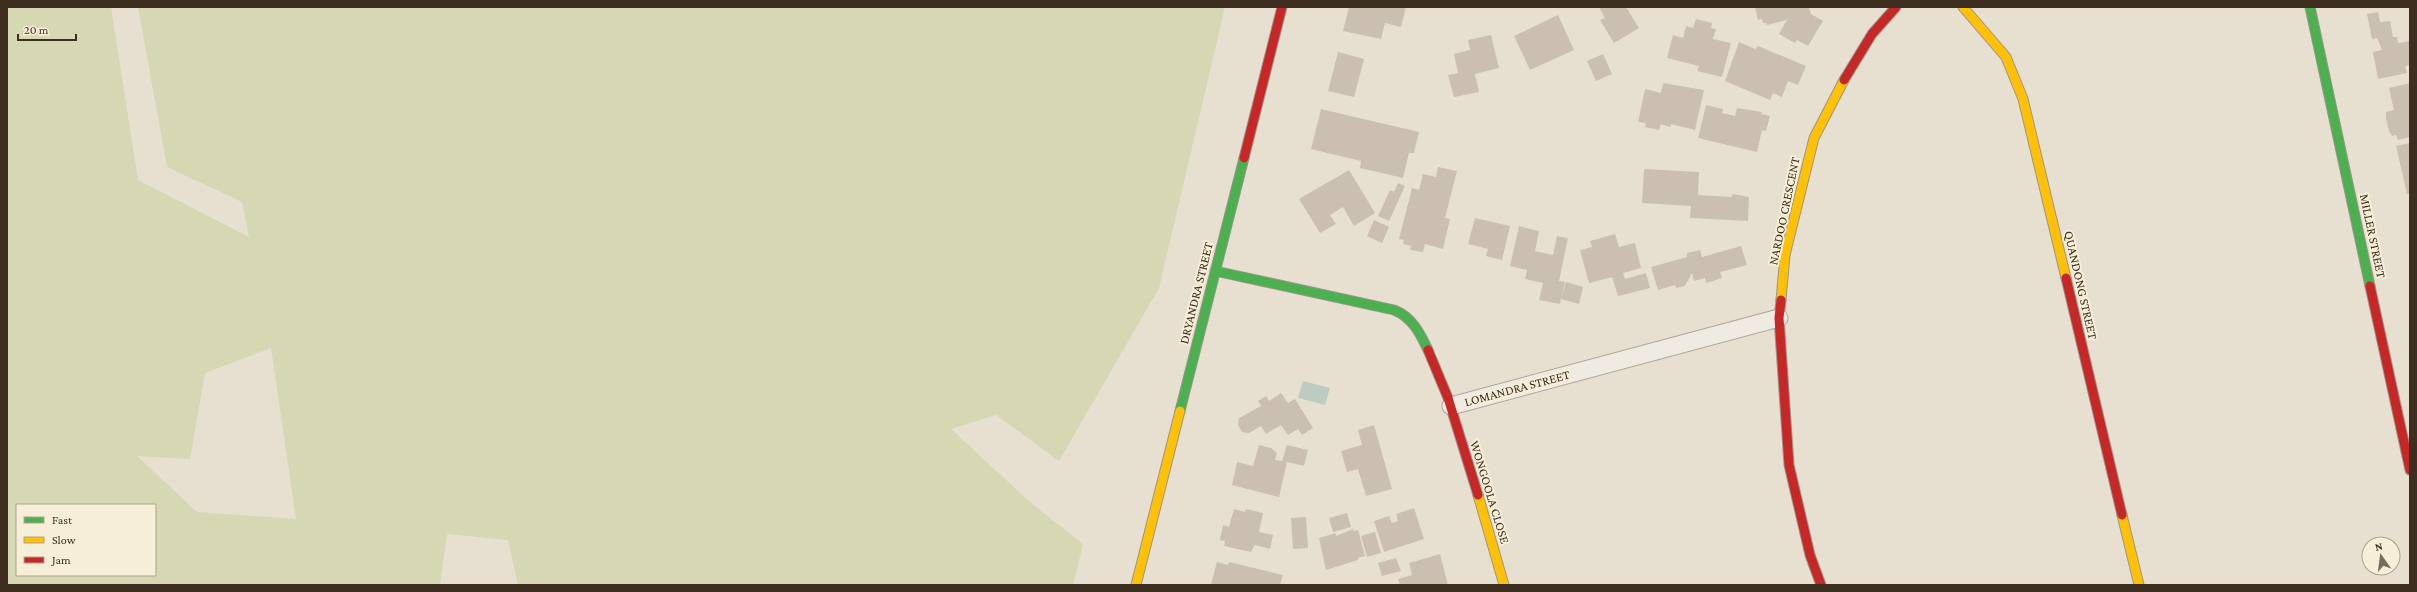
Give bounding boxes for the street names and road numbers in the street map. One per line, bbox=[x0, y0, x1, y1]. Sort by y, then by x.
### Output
street label: NARDOO CRESCENT bbox=[1765, 156, 1803, 266]
street label: MILLER STREET bbox=[2357, 192, 2389, 280]
street label: QUANDONG STREET bbox=[2061, 229, 2101, 341]
street label: DRYANDRA STREET bbox=[1176, 240, 1216, 346]
street label: LOMANDRA STREET bbox=[1463, 367, 1571, 409]
street label: WONGOOLA CLOSE bbox=[1467, 439, 1513, 545]

